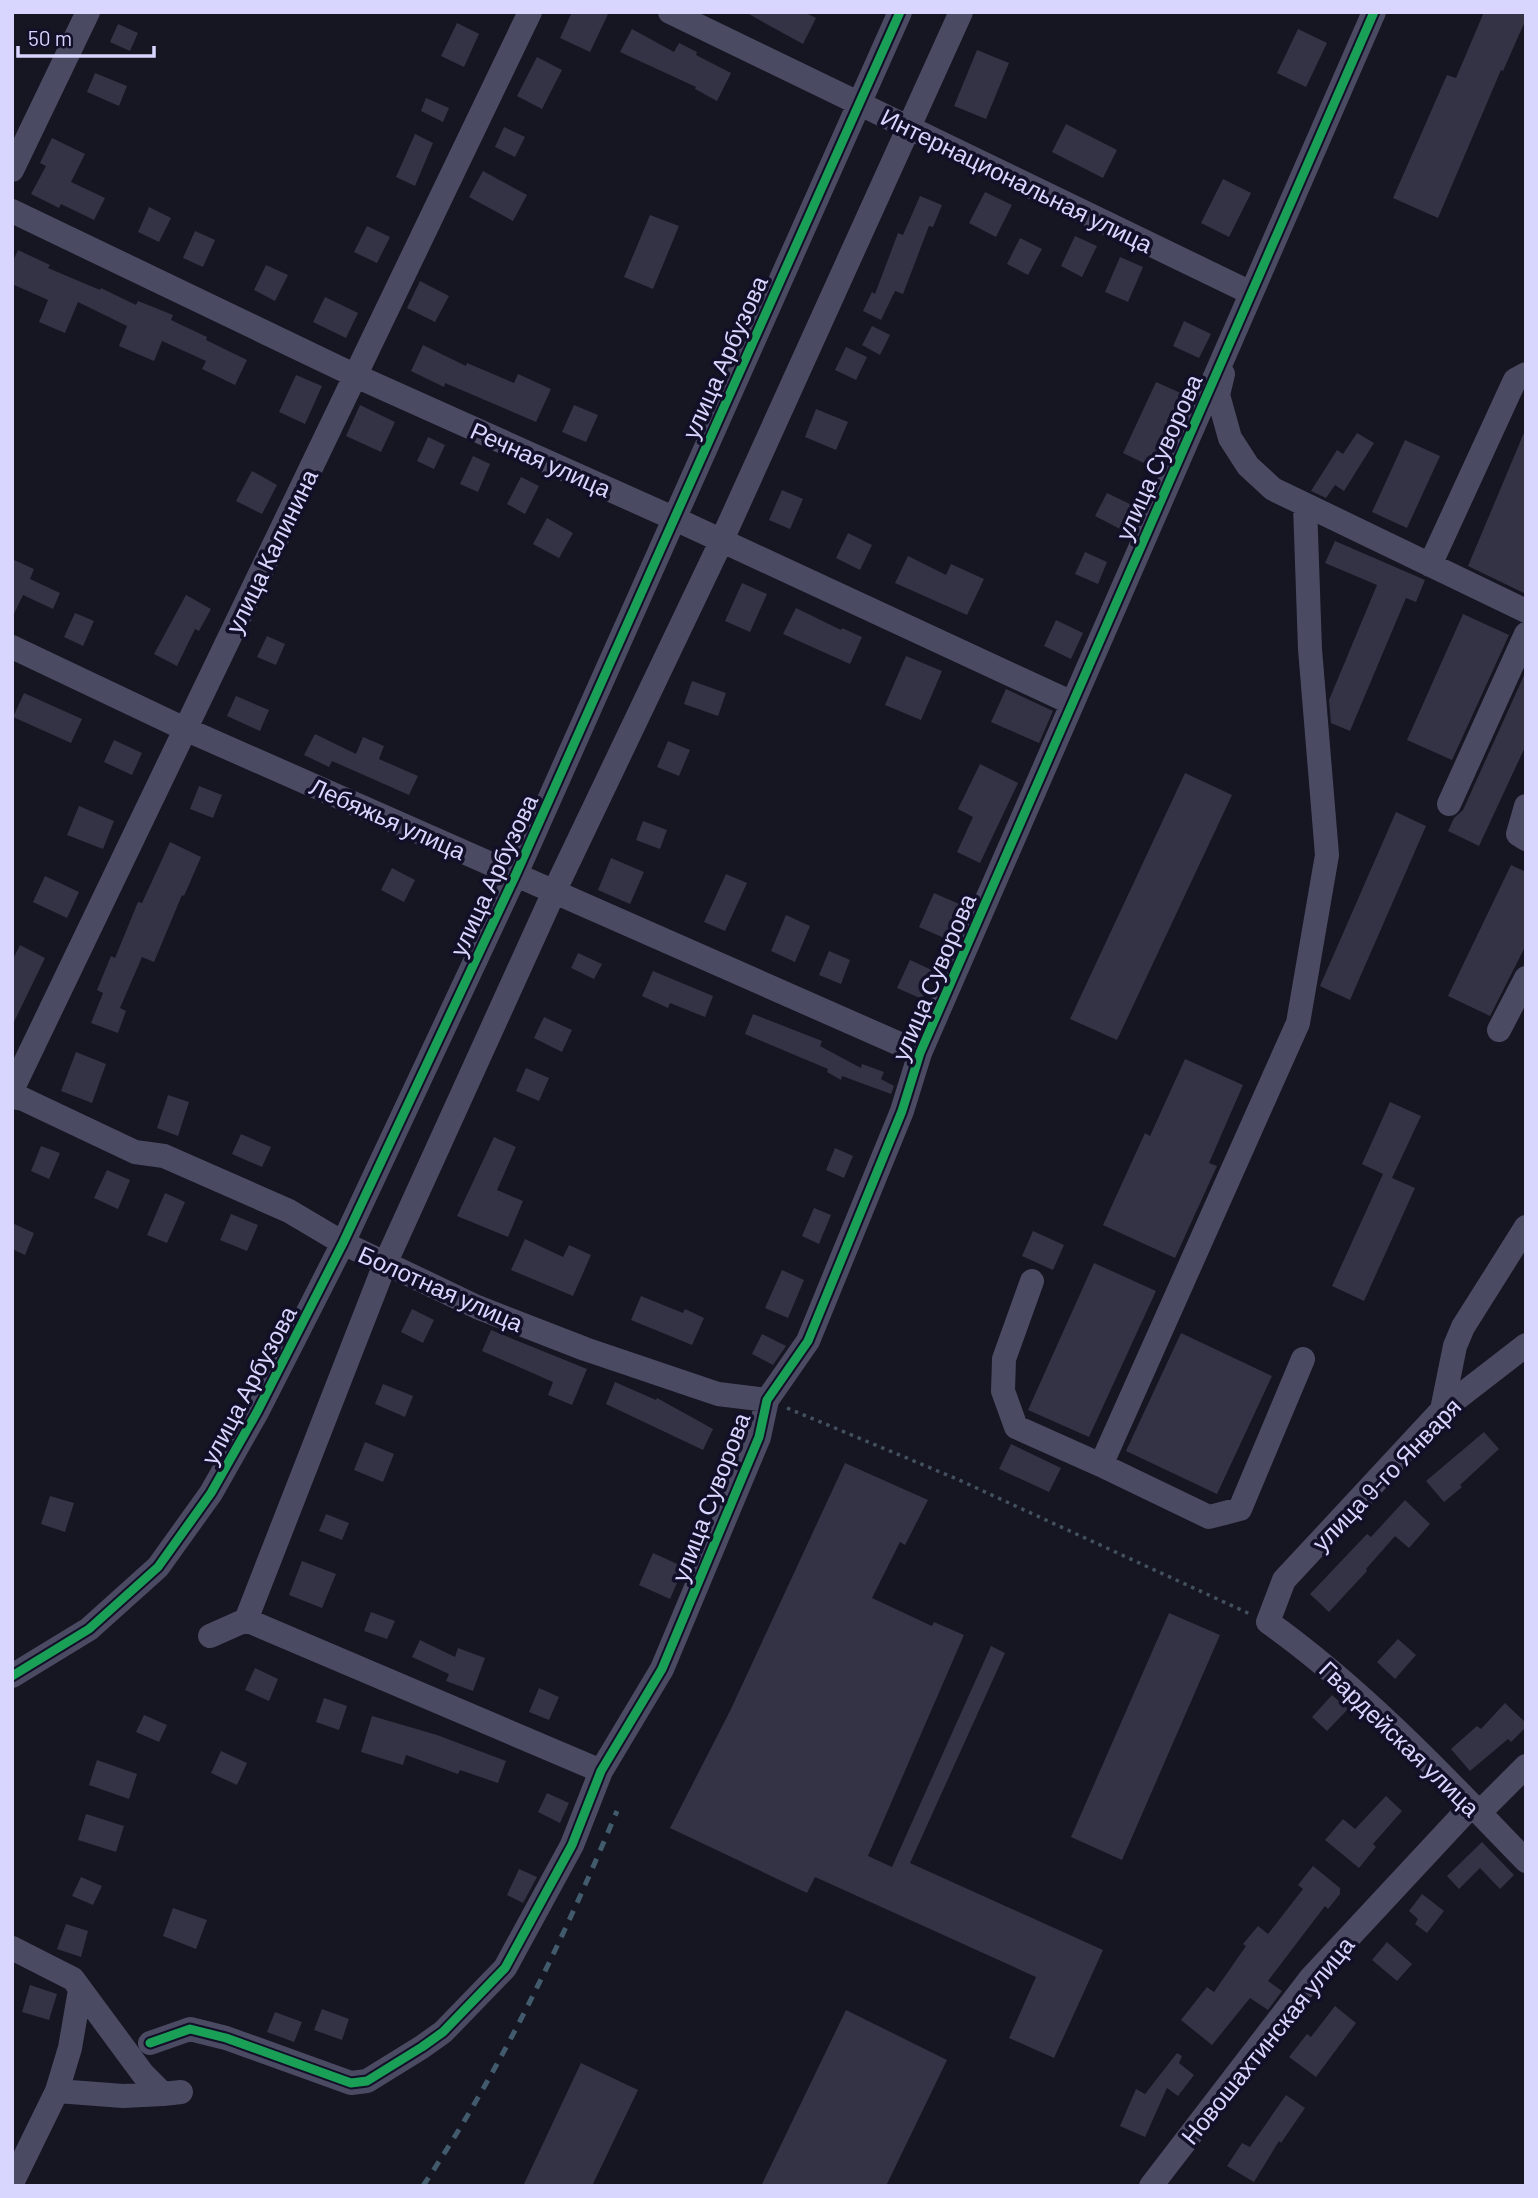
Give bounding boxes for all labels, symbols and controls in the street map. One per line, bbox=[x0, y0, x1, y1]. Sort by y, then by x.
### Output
scale bar bbox=[18, 14, 154, 58]
text: 50 m bbox=[28, 25, 72, 50]
street label: Интернациональная улица bbox=[876, 102, 1158, 259]
street label: улица Арбузова bbox=[675, 270, 773, 443]
street label: улица Суворова bbox=[1108, 369, 1208, 544]
street label: Речная улица bbox=[466, 415, 616, 503]
street label: улица Калинина bbox=[219, 464, 324, 638]
street label: Лебяжья улица bbox=[306, 771, 471, 866]
street label: улица Арбузова bbox=[443, 789, 543, 961]
street label: улица Суворова bbox=[885, 889, 981, 1065]
street label: Болотная улица bbox=[354, 1239, 528, 1338]
street label: улица Арбузова bbox=[194, 1300, 302, 1469]
street label: улица 9-го Января bbox=[1306, 1391, 1466, 1557]
street label: улица Суворова bbox=[664, 1408, 756, 1586]
street label: Гвардейская улица bbox=[1314, 1654, 1486, 1822]
street label: Новошахтинская улица bbox=[1174, 1930, 1360, 2150]

